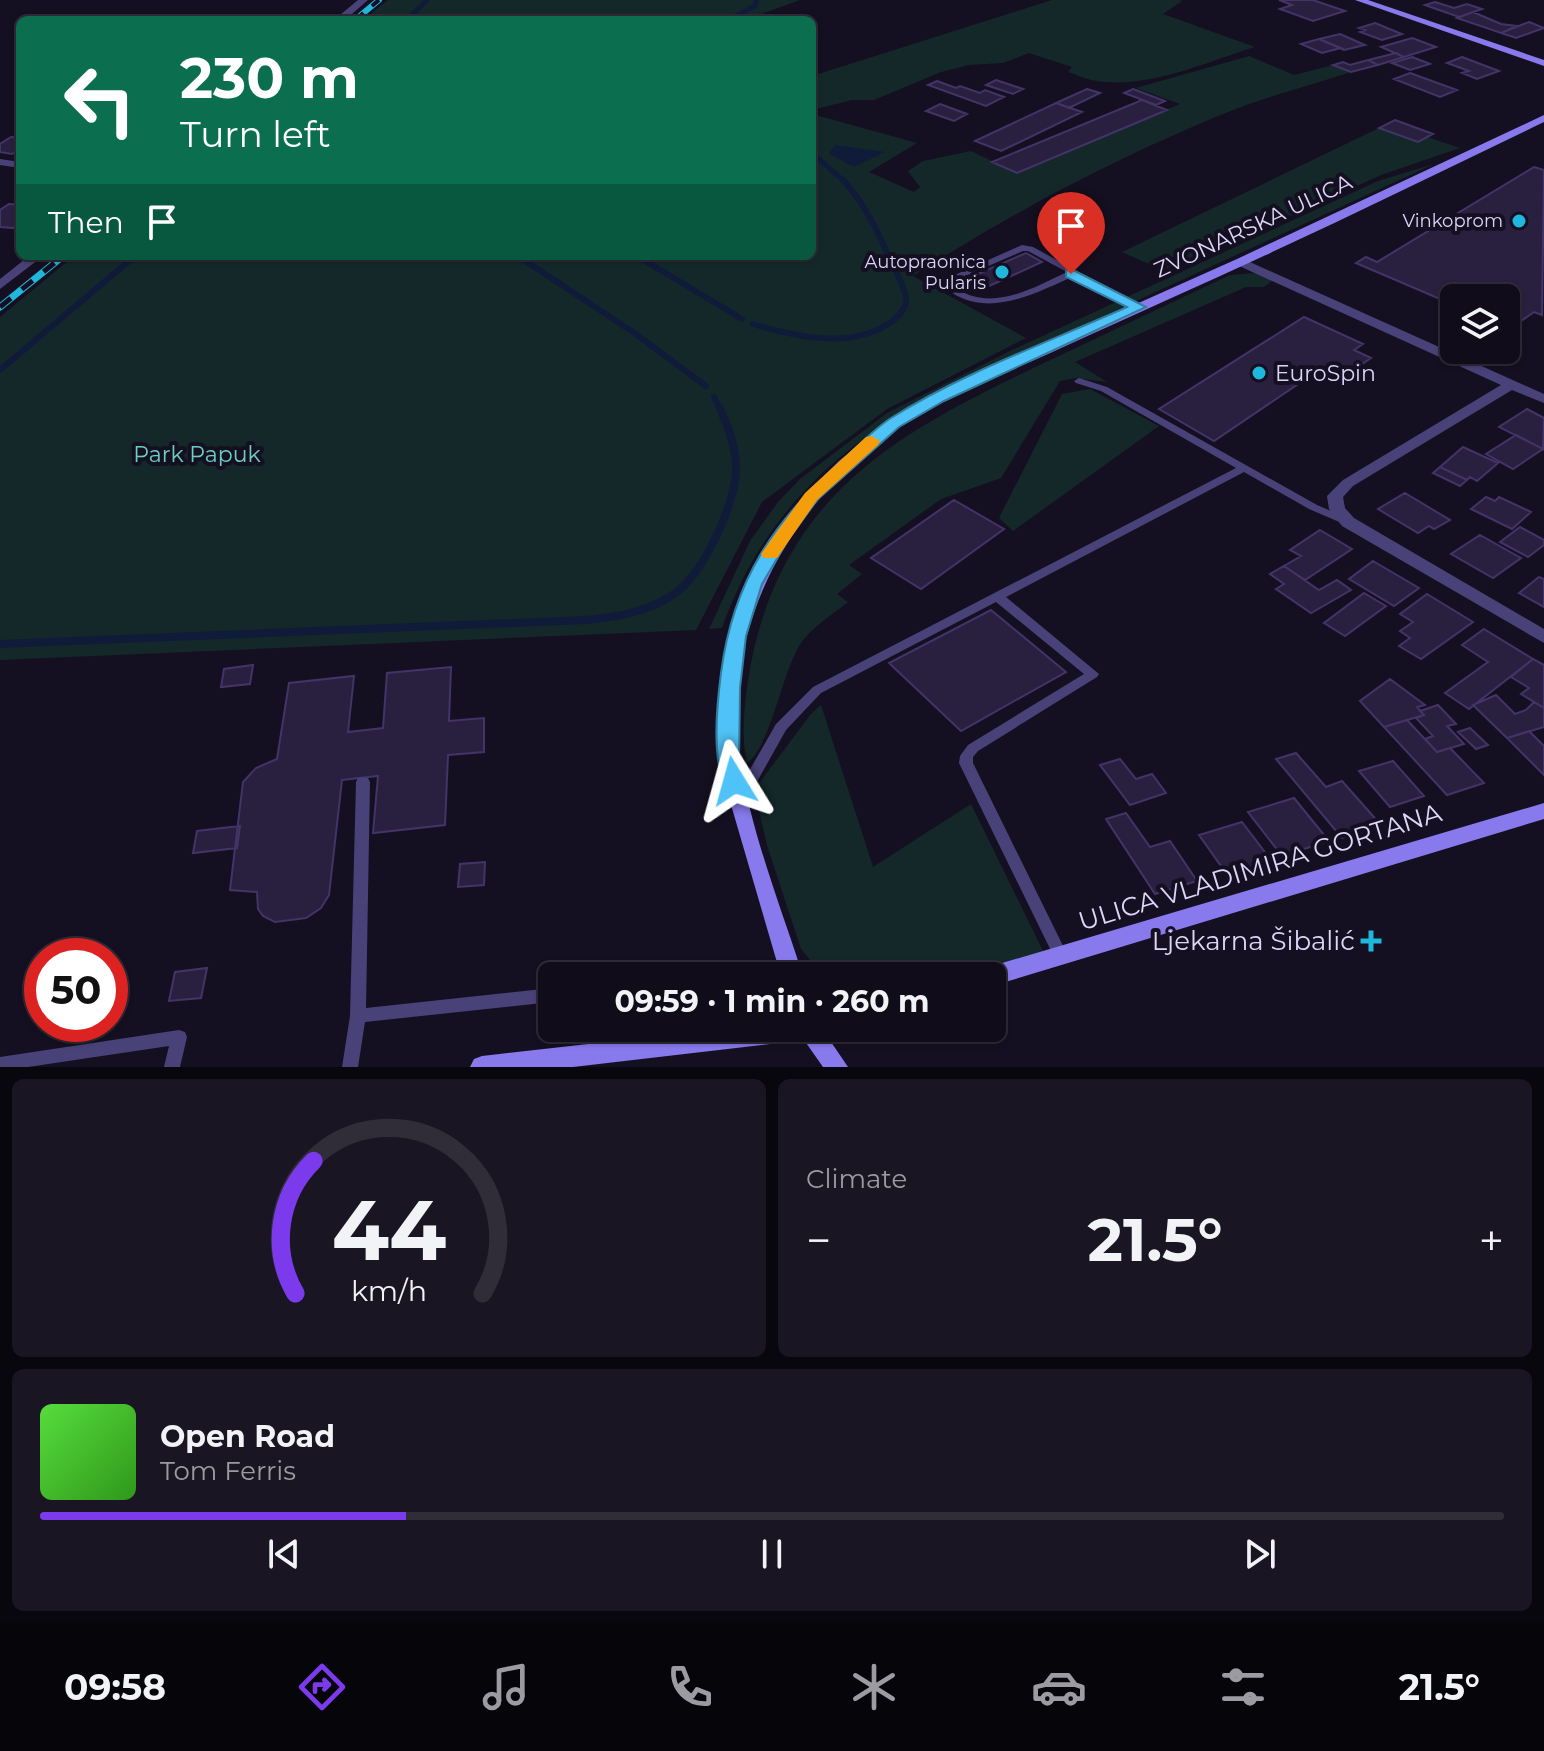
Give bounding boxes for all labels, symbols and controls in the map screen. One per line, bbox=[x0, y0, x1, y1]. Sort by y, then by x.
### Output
text: 230 m bbox=[180, 44, 359, 112]
icon: left bbox=[48, 48, 152, 152]
text: Turn left bbox=[180, 112, 331, 156]
street label: ZVONARSKA ULICA bbox=[1150, 168, 1356, 284]
pin bbox=[1037, 192, 1105, 274]
icon: arrive bbox=[140, 200, 184, 244]
text: Then bbox=[48, 204, 124, 241]
icon: arrive bbox=[1049, 204, 1093, 248]
place label: Vinkoprom bbox=[1402, 210, 1503, 232]
marker: Vinkoprom bbox=[1510, 212, 1528, 230]
place label: Autopraonica Pularis bbox=[865, 251, 986, 294]
marker: Autopraonica Pularis bbox=[993, 263, 1011, 281]
map controls bbox=[1440, 284, 1520, 364]
button: layers bbox=[1440, 284, 1520, 364]
place label: EuroSpin bbox=[1275, 360, 1376, 387]
marker: EuroSpin bbox=[1250, 364, 1268, 382]
park label: Park Papuk bbox=[133, 441, 262, 468]
position arrow bbox=[692, 739, 776, 823]
street label: ULICA VLADIMIRA GORTANA bbox=[1075, 796, 1446, 938]
place label: Ljekarna Šibalić bbox=[1152, 925, 1355, 957]
marker: Ljekarna Šibalić bbox=[1362, 932, 1380, 950]
speed limit sign: 50 bbox=[24, 938, 128, 1042]
text: 09:59 · 1 min · 260 m bbox=[615, 983, 930, 1020]
text: Climate bbox=[806, 1163, 907, 1195]
text: 44 bbox=[332, 1179, 446, 1281]
text: 21.5° bbox=[1087, 1203, 1223, 1276]
text: − bbox=[806, 1213, 831, 1267]
text: + bbox=[1479, 1213, 1504, 1267]
text: km/h bbox=[351, 1273, 427, 1308]
text: Open Road bbox=[160, 1418, 335, 1455]
text: Tom Ferris bbox=[160, 1455, 296, 1487]
icon: previous bbox=[262, 1532, 306, 1576]
icon: pause bbox=[750, 1532, 794, 1576]
icon: next bbox=[1238, 1532, 1282, 1576]
icon: directions bbox=[294, 1659, 350, 1715]
icon: music bbox=[478, 1659, 534, 1715]
icon: phone bbox=[662, 1659, 718, 1715]
icon: climate bbox=[846, 1659, 902, 1715]
icon: car bbox=[1031, 1659, 1087, 1715]
icon: filters bbox=[1215, 1659, 1271, 1715]
text: 09:58 bbox=[64, 1665, 166, 1709]
text: 21.5° bbox=[1399, 1665, 1480, 1709]

